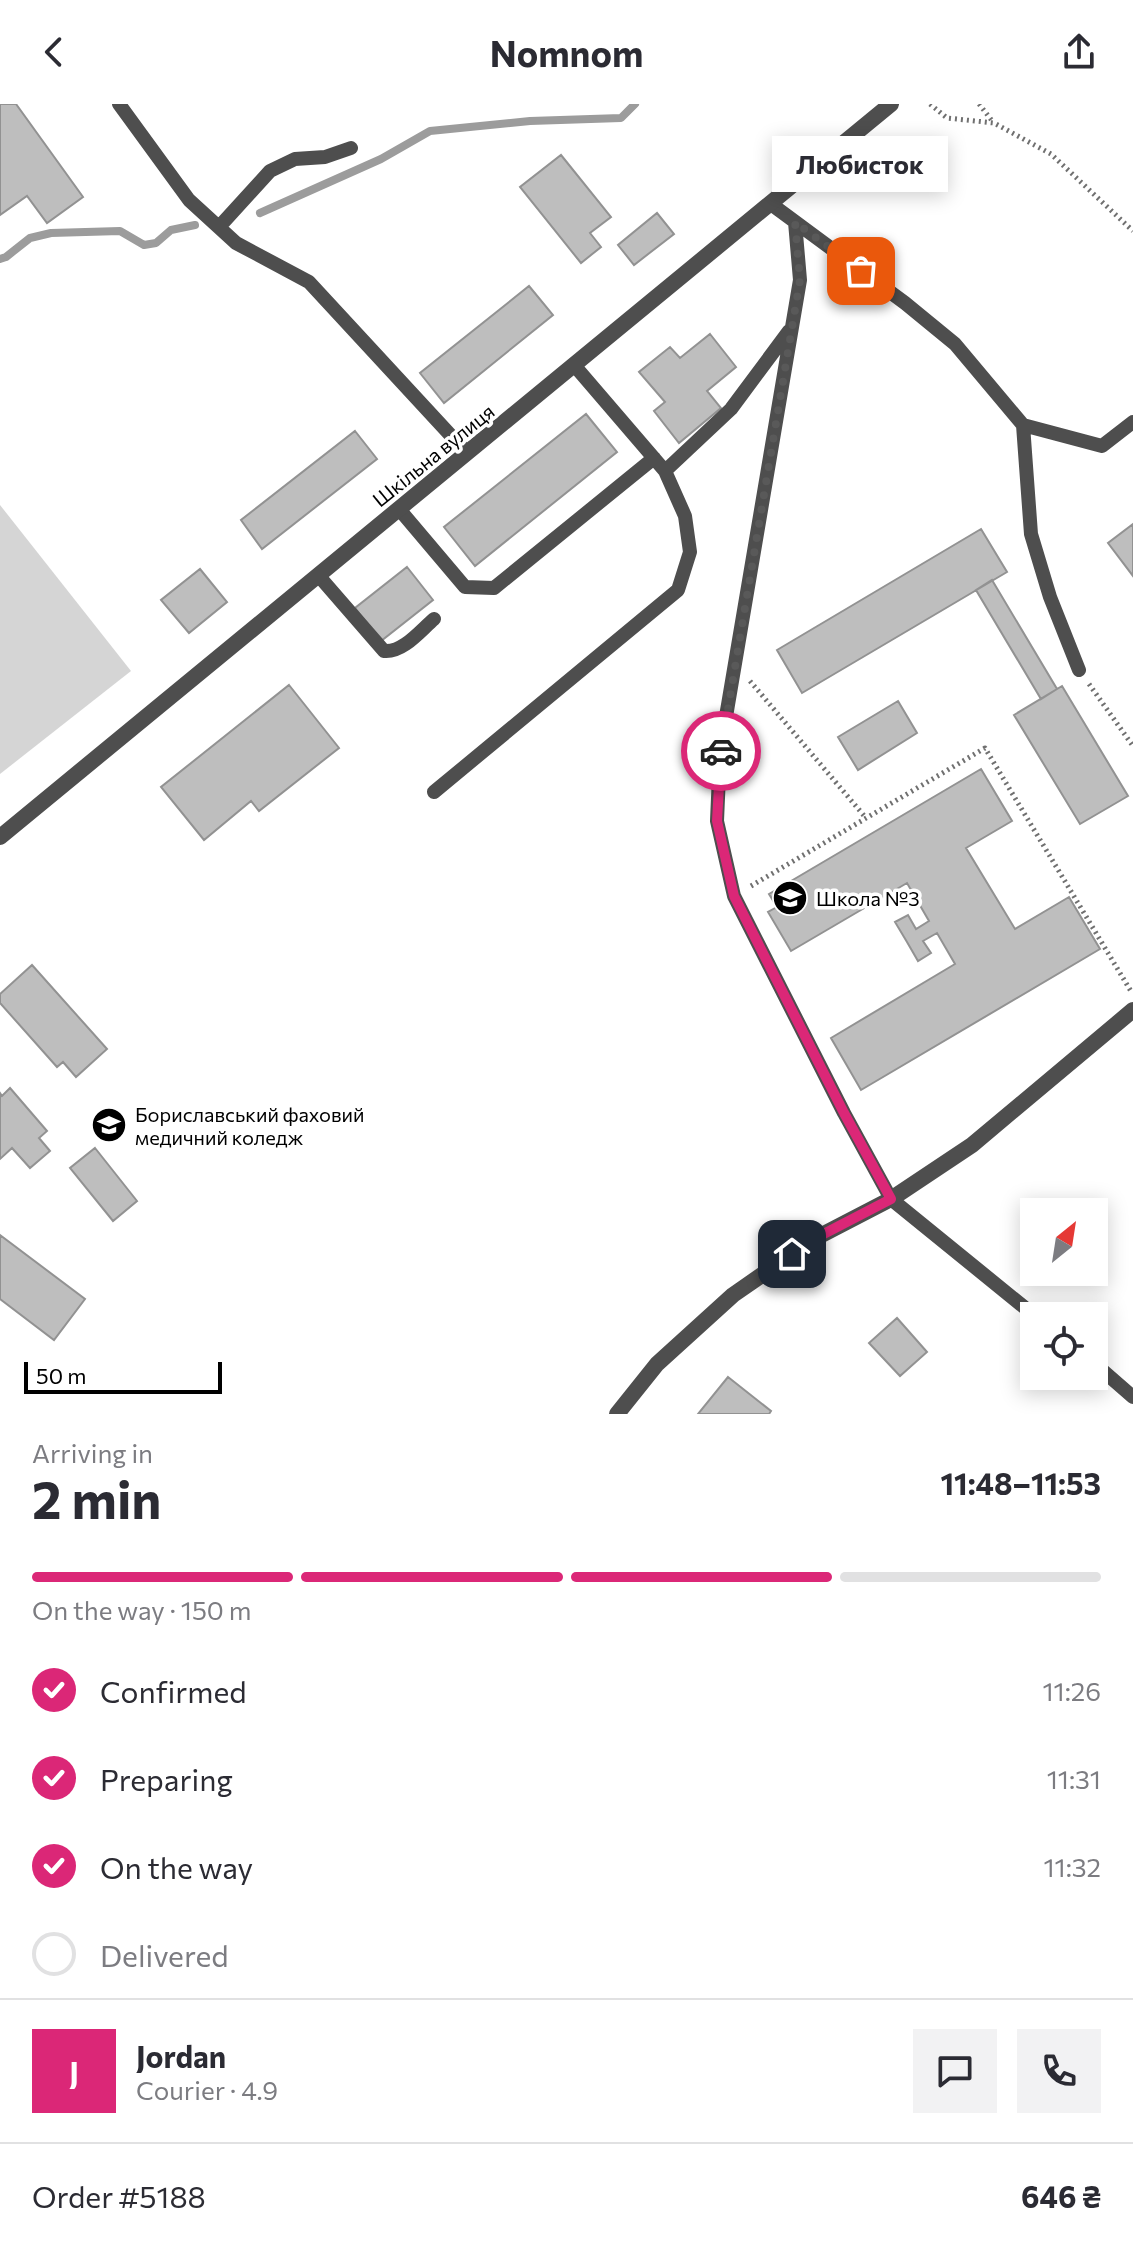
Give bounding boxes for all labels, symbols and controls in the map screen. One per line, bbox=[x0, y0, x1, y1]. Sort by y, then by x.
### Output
icon: back bbox=[32, 30, 76, 74]
text: Nomnom bbox=[490, 30, 643, 74]
icon: share bbox=[1057, 30, 1101, 74]
callout: Любисток bbox=[773, 135, 949, 191]
text: Любисток bbox=[796, 148, 924, 179]
pin bbox=[827, 237, 895, 305]
icon: bag bbox=[839, 249, 883, 293]
street label: Шкільна вулиця bbox=[367, 399, 499, 511]
courier bbox=[681, 711, 761, 791]
icon: car bbox=[699, 729, 743, 773]
school or university icon: Школа №3 bbox=[771, 879, 809, 917]
place label: Школа №3 bbox=[816, 886, 920, 910]
place label: Бориславський фаховий медичний коледж bbox=[135, 1102, 365, 1149]
school or university icon: Бориславський фаховий медичний коледж bbox=[90, 1106, 128, 1144]
north arrow bbox=[1020, 1198, 1108, 1286]
map controls bbox=[1020, 1198, 1108, 1390]
pin bbox=[758, 1220, 826, 1288]
icon: home bbox=[770, 1232, 814, 1276]
button: locate bbox=[1020, 1302, 1108, 1390]
scale bar bbox=[24, 1358, 222, 1394]
text: 50 m bbox=[36, 1362, 86, 1389]
text: Arriving in bbox=[32, 1437, 153, 1468]
text: 11:48–11:53 bbox=[940, 1464, 1101, 1501]
text: 2 min bbox=[32, 1466, 161, 1530]
text: On the way · 150 m bbox=[32, 1594, 251, 1625]
icon: check bbox=[32, 1668, 76, 1712]
text: Confirmed bbox=[100, 1672, 247, 1709]
text: 11:26 bbox=[1043, 1675, 1101, 1706]
icon: check bbox=[32, 1756, 76, 1800]
text: Preparing bbox=[100, 1760, 233, 1797]
text: 11:31 bbox=[1047, 1763, 1101, 1794]
icon: check bbox=[32, 1844, 76, 1888]
text: On the way bbox=[100, 1848, 253, 1885]
text: 11:32 bbox=[1043, 1851, 1101, 1882]
text: Delivered bbox=[100, 1936, 229, 1973]
button: chat bbox=[913, 2029, 997, 2113]
button: phone bbox=[1017, 2029, 1101, 2113]
text: Jordan bbox=[136, 2037, 226, 2074]
text: J bbox=[69, 2053, 79, 2090]
text: Courier · 4.9 bbox=[136, 2074, 278, 2105]
text: Order #5188 bbox=[32, 2177, 206, 2214]
text: 646 ₴ bbox=[1021, 2177, 1101, 2214]

